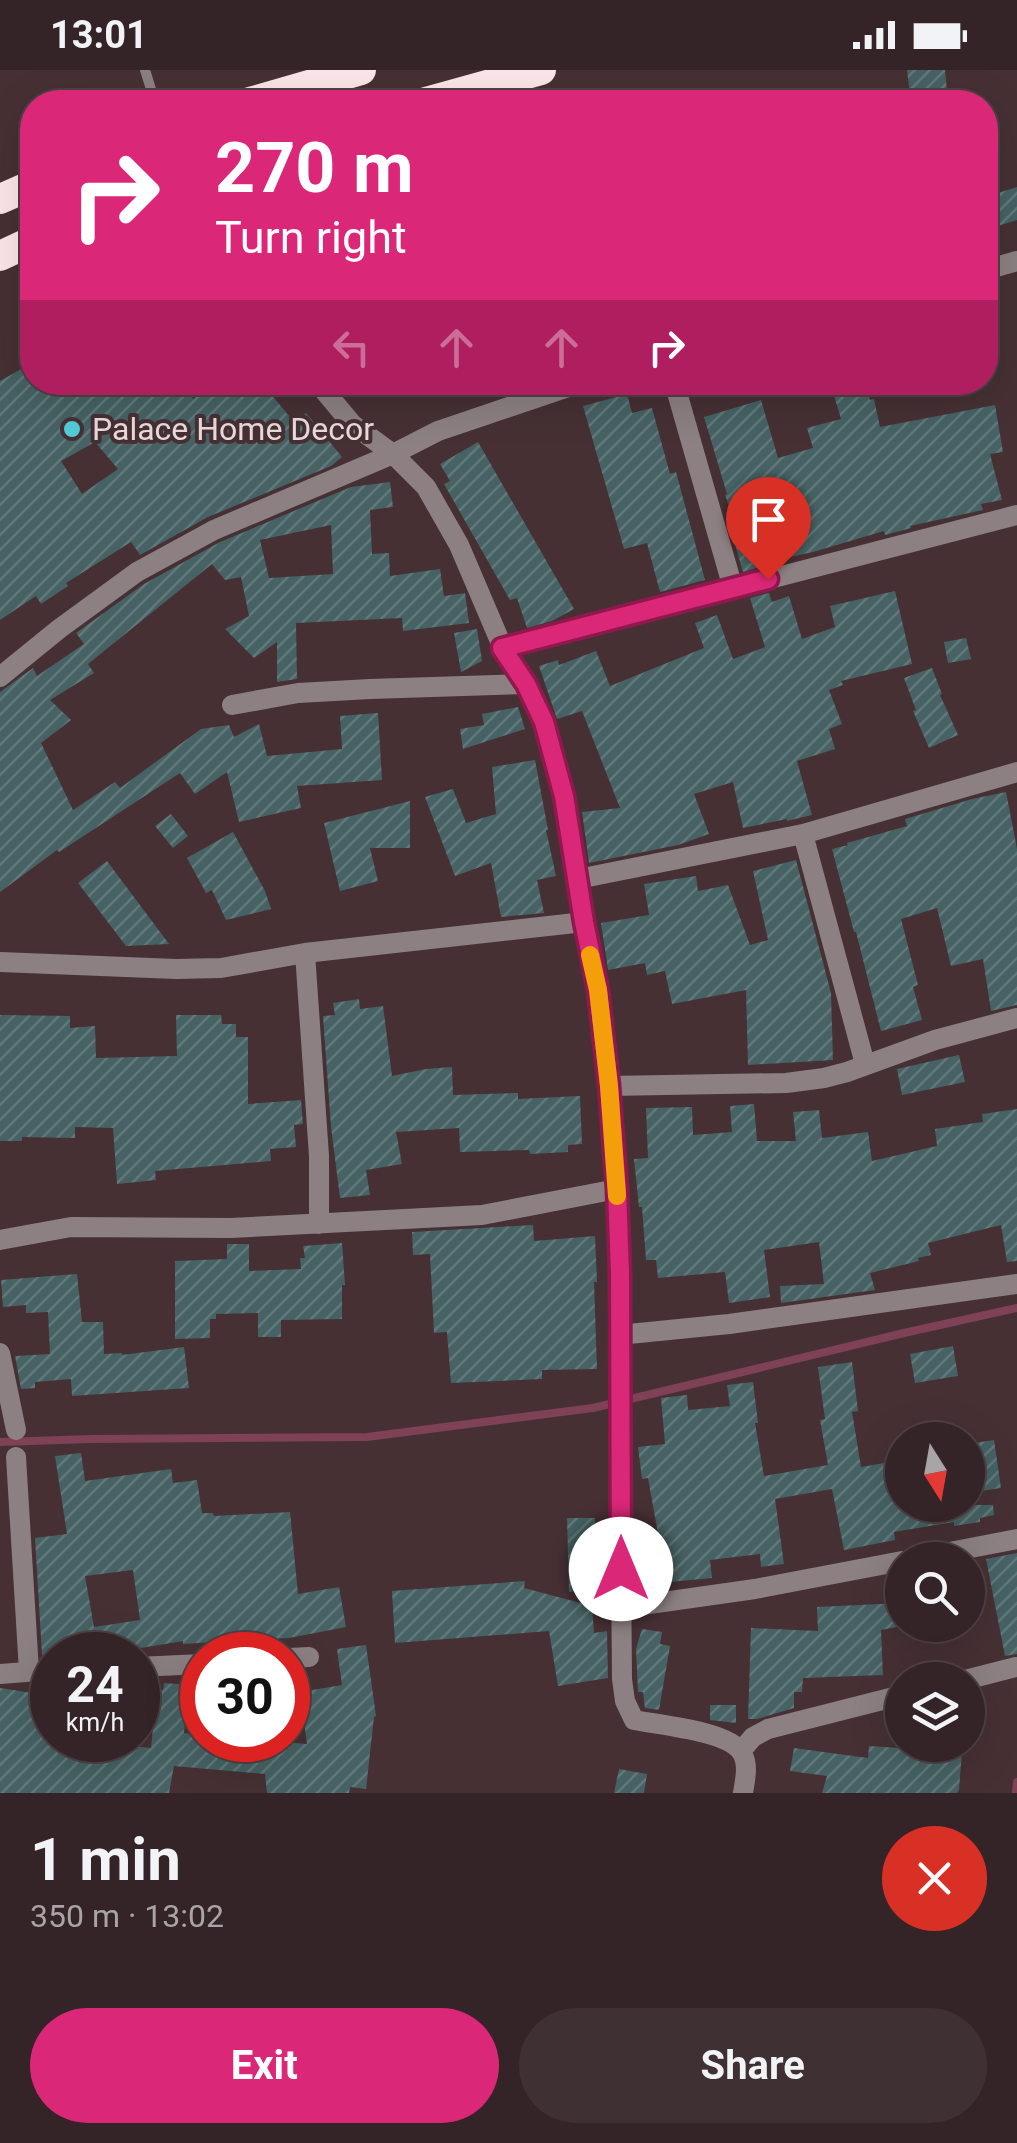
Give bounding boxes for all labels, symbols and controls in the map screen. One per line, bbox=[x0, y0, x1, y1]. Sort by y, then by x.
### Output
text: 13:01 bbox=[50, 13, 148, 57]
text: 270 m bbox=[215, 127, 414, 209]
icon: right bbox=[50, 130, 180, 260]
text: Turn right bbox=[215, 211, 407, 264]
icon: left bbox=[324, 320, 379, 375]
icon: ahead bbox=[429, 320, 484, 375]
icon: ahead bbox=[534, 320, 589, 375]
icon: right bbox=[639, 320, 694, 375]
place label: Palace Home Decor bbox=[92, 410, 374, 448]
marker: Palace Home Decor bbox=[61, 418, 83, 440]
pin bbox=[726, 477, 811, 580]
icon: arrive bbox=[741, 492, 796, 547]
north arrow bbox=[885, 1422, 985, 1522]
map controls bbox=[885, 1422, 985, 1762]
position arrow bbox=[569, 1517, 673, 1621]
button: search bbox=[885, 1542, 985, 1642]
speed limit sign: 30 bbox=[180, 1632, 310, 1762]
text: 24 bbox=[66, 1656, 124, 1714]
button: layers bbox=[885, 1662, 985, 1762]
text: km/h bbox=[66, 1708, 124, 1737]
text: 1 min bbox=[30, 1824, 181, 1895]
button: close bbox=[882, 1826, 987, 1931]
text: 350 m · 13:02 bbox=[30, 1897, 224, 1935]
button: Exit bbox=[30, 2008, 499, 2123]
button: Share bbox=[519, 2008, 987, 2123]

